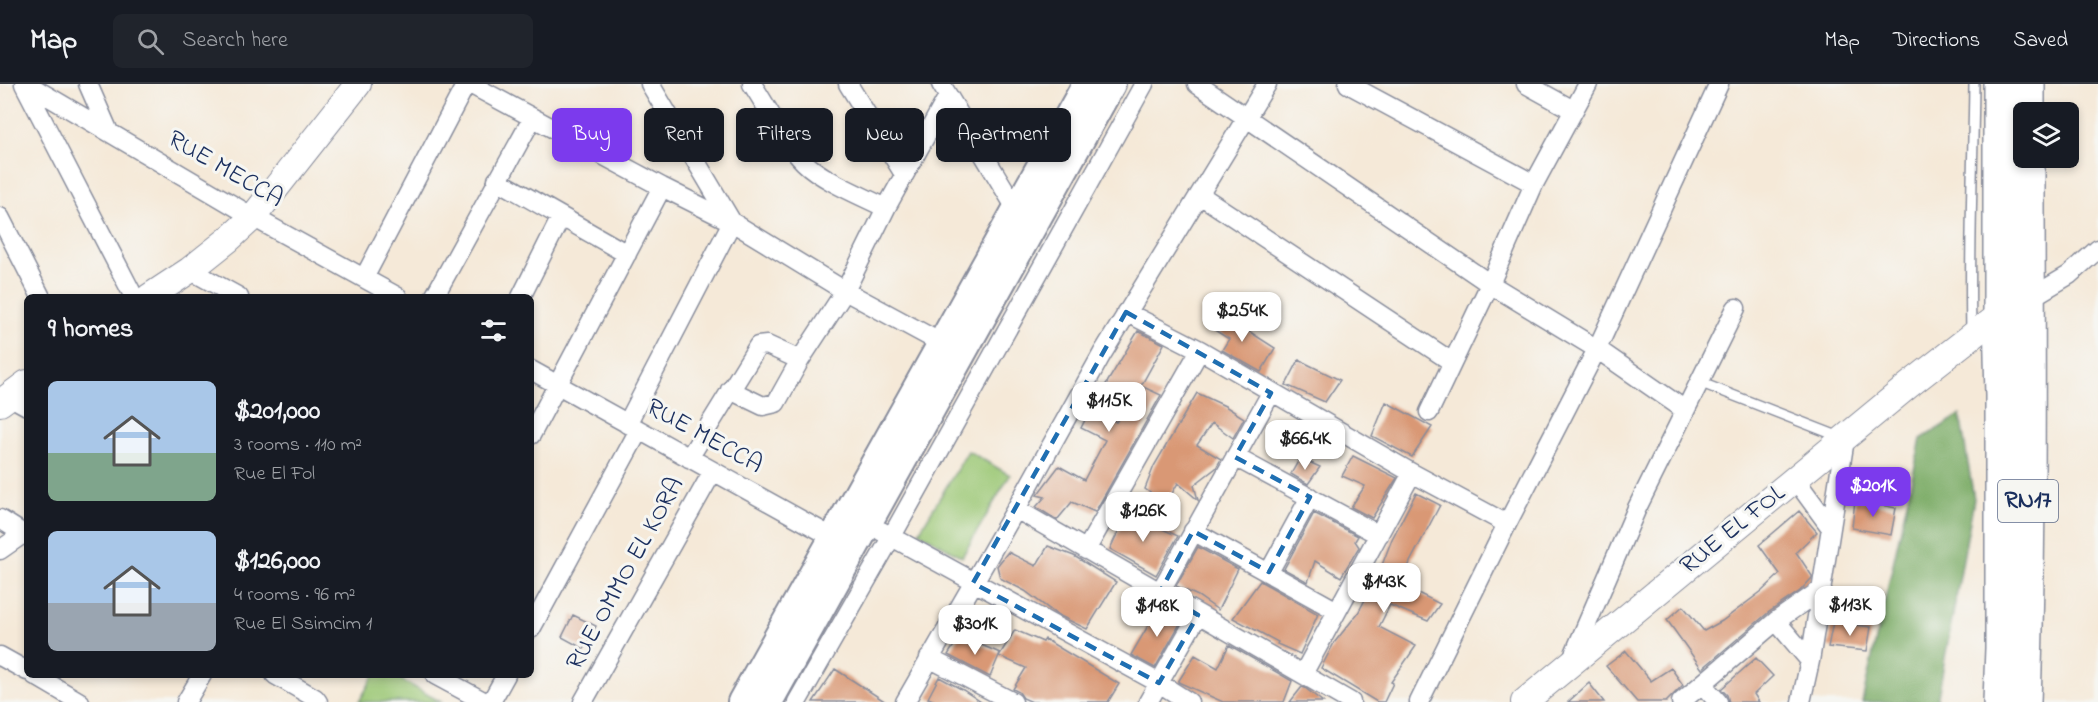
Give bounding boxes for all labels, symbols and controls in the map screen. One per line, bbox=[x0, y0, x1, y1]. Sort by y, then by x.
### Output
search box bbox=[113, 14, 533, 68]
text: Map bbox=[30, 21, 77, 62]
icon: search bbox=[134, 25, 167, 58]
text: Search here bbox=[182, 25, 288, 57]
text: Map bbox=[1824, 26, 1860, 56]
text: Directions bbox=[1893, 26, 1980, 56]
text: Saved bbox=[2013, 26, 2068, 56]
map controls bbox=[2013, 102, 2079, 168]
button: layers bbox=[2013, 102, 2079, 168]
chip: Buy bbox=[552, 108, 632, 162]
chip: Rent bbox=[644, 108, 724, 162]
chip: Filters bbox=[736, 108, 833, 162]
chip: New bbox=[845, 108, 924, 162]
chip: Apartment bbox=[936, 108, 1071, 162]
street label: RUE MECCA bbox=[160, 121, 290, 219]
pin: $254K bbox=[1200, 292, 1284, 343]
text: $254K bbox=[1216, 297, 1268, 326]
text: 9 homes bbox=[48, 311, 133, 349]
icon: filters bbox=[477, 314, 510, 347]
pin: $115K bbox=[1067, 382, 1151, 433]
text: $115K bbox=[1086, 387, 1132, 416]
street label: RUE MECCA bbox=[639, 389, 769, 485]
text: $201,000 bbox=[234, 393, 320, 431]
icon: home bbox=[96, 405, 168, 477]
pin: $66.4K bbox=[1256, 420, 1354, 471]
text: $66.4K bbox=[1279, 425, 1331, 454]
text: 3 rooms · 110 m² bbox=[234, 431, 362, 460]
text: Rue El Fol bbox=[234, 460, 315, 489]
pin: $201K bbox=[1831, 467, 1915, 518]
street label: RUE OMMO EL KORA bbox=[557, 470, 695, 678]
text: $201K bbox=[1850, 472, 1896, 501]
street label: RUE EL FOL bbox=[1672, 475, 1794, 585]
road number: RN17 bbox=[1998, 480, 2058, 522]
pin: $126K bbox=[1101, 492, 1185, 543]
text: $126K bbox=[1120, 497, 1166, 526]
text: $126,000 bbox=[234, 543, 321, 581]
icon: home bbox=[96, 555, 168, 627]
pin: $143K bbox=[1342, 563, 1426, 614]
text: $143K bbox=[1362, 568, 1406, 597]
text: 4 rooms · 96 m² bbox=[234, 581, 355, 610]
pin: $113K bbox=[1808, 586, 1892, 637]
pin: $148K bbox=[1115, 587, 1199, 638]
text: $113K bbox=[1829, 591, 1871, 620]
text: $148K bbox=[1135, 592, 1179, 621]
pin: $301K bbox=[933, 605, 1017, 656]
text: Rue El Ssimcim 1 bbox=[234, 610, 372, 639]
text: $301K bbox=[952, 610, 998, 639]

